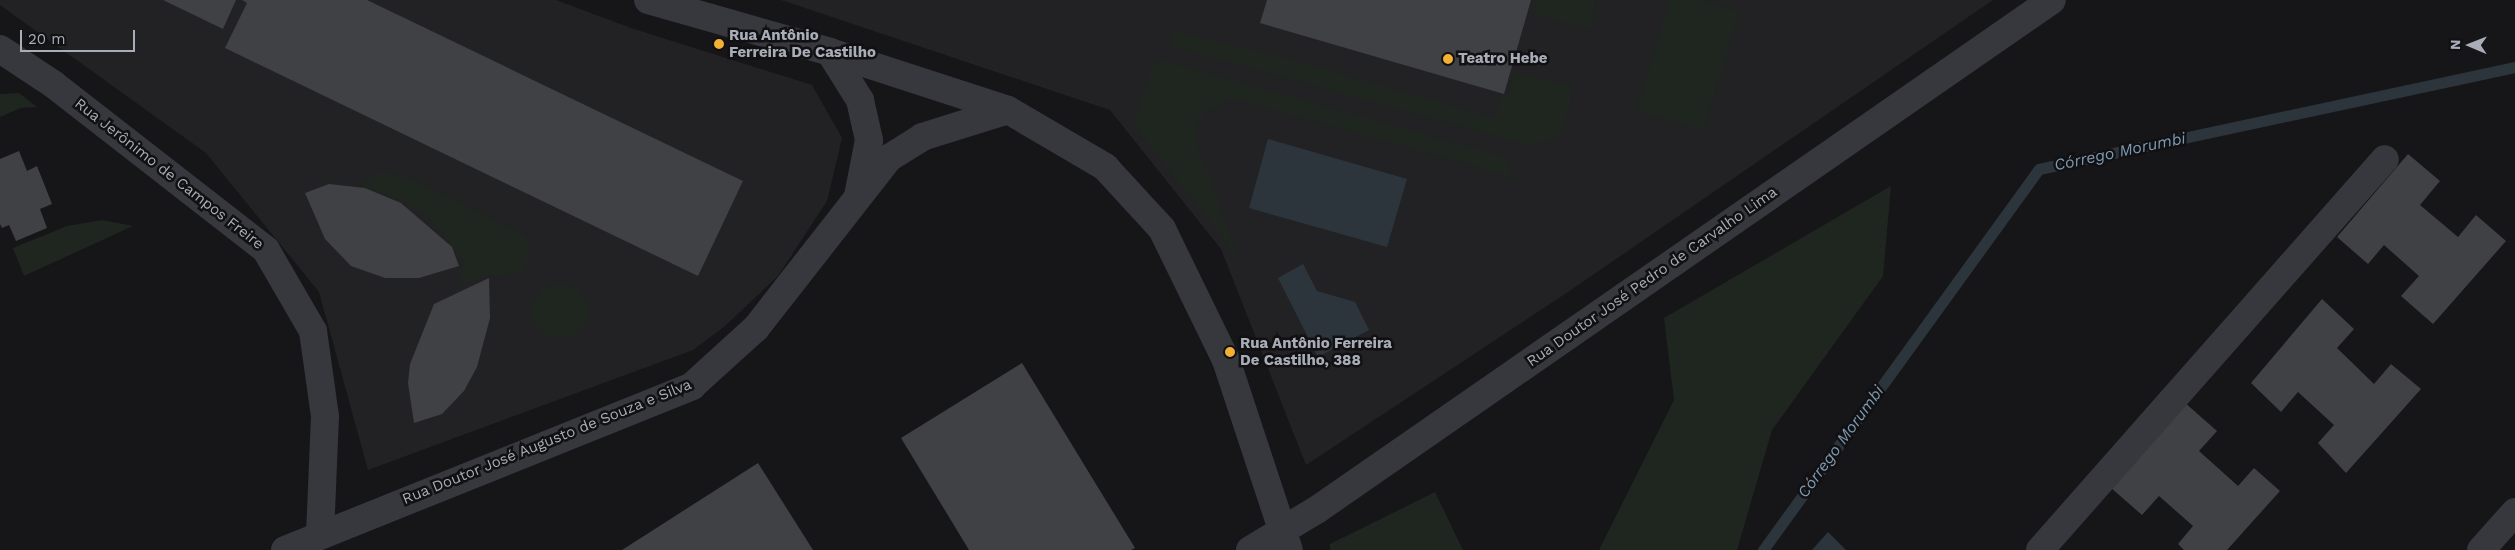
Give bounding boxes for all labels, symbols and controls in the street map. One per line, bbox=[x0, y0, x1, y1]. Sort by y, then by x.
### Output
scale bar bbox=[22, 20, 138, 52]
north arrow bbox=[2445, 20, 2495, 70]
place label: Rua Antônio Ferreira De Castilho bbox=[729, 26, 876, 61]
text: 20 m bbox=[28, 30, 66, 48]
marker: Rua Antônio Ferreira De Castilho bbox=[713, 38, 725, 50]
text: N bbox=[2447, 39, 2463, 50]
place label: Teatro Hebe bbox=[1458, 50, 1548, 68]
marker: Teatro Hebe bbox=[1442, 53, 1454, 65]
street label: Rua Jerônimo de Campos Freire bbox=[71, 94, 267, 254]
water label: Córrego Morumbi bbox=[2053, 129, 2187, 175]
street label: Rua Doutor José Pedro de Carvalho Lima bbox=[1523, 183, 1781, 371]
place label: Rua Antônio Ferreira De Castilho, 388 bbox=[1240, 334, 1392, 369]
marker: Rua Antônio Ferreira De Castilho, 388 bbox=[1224, 346, 1236, 358]
street label: Rua Doutor José Augusto de Souza e Silva bbox=[399, 375, 695, 509]
water label: Córrego Morumbi bbox=[1794, 382, 1888, 502]

